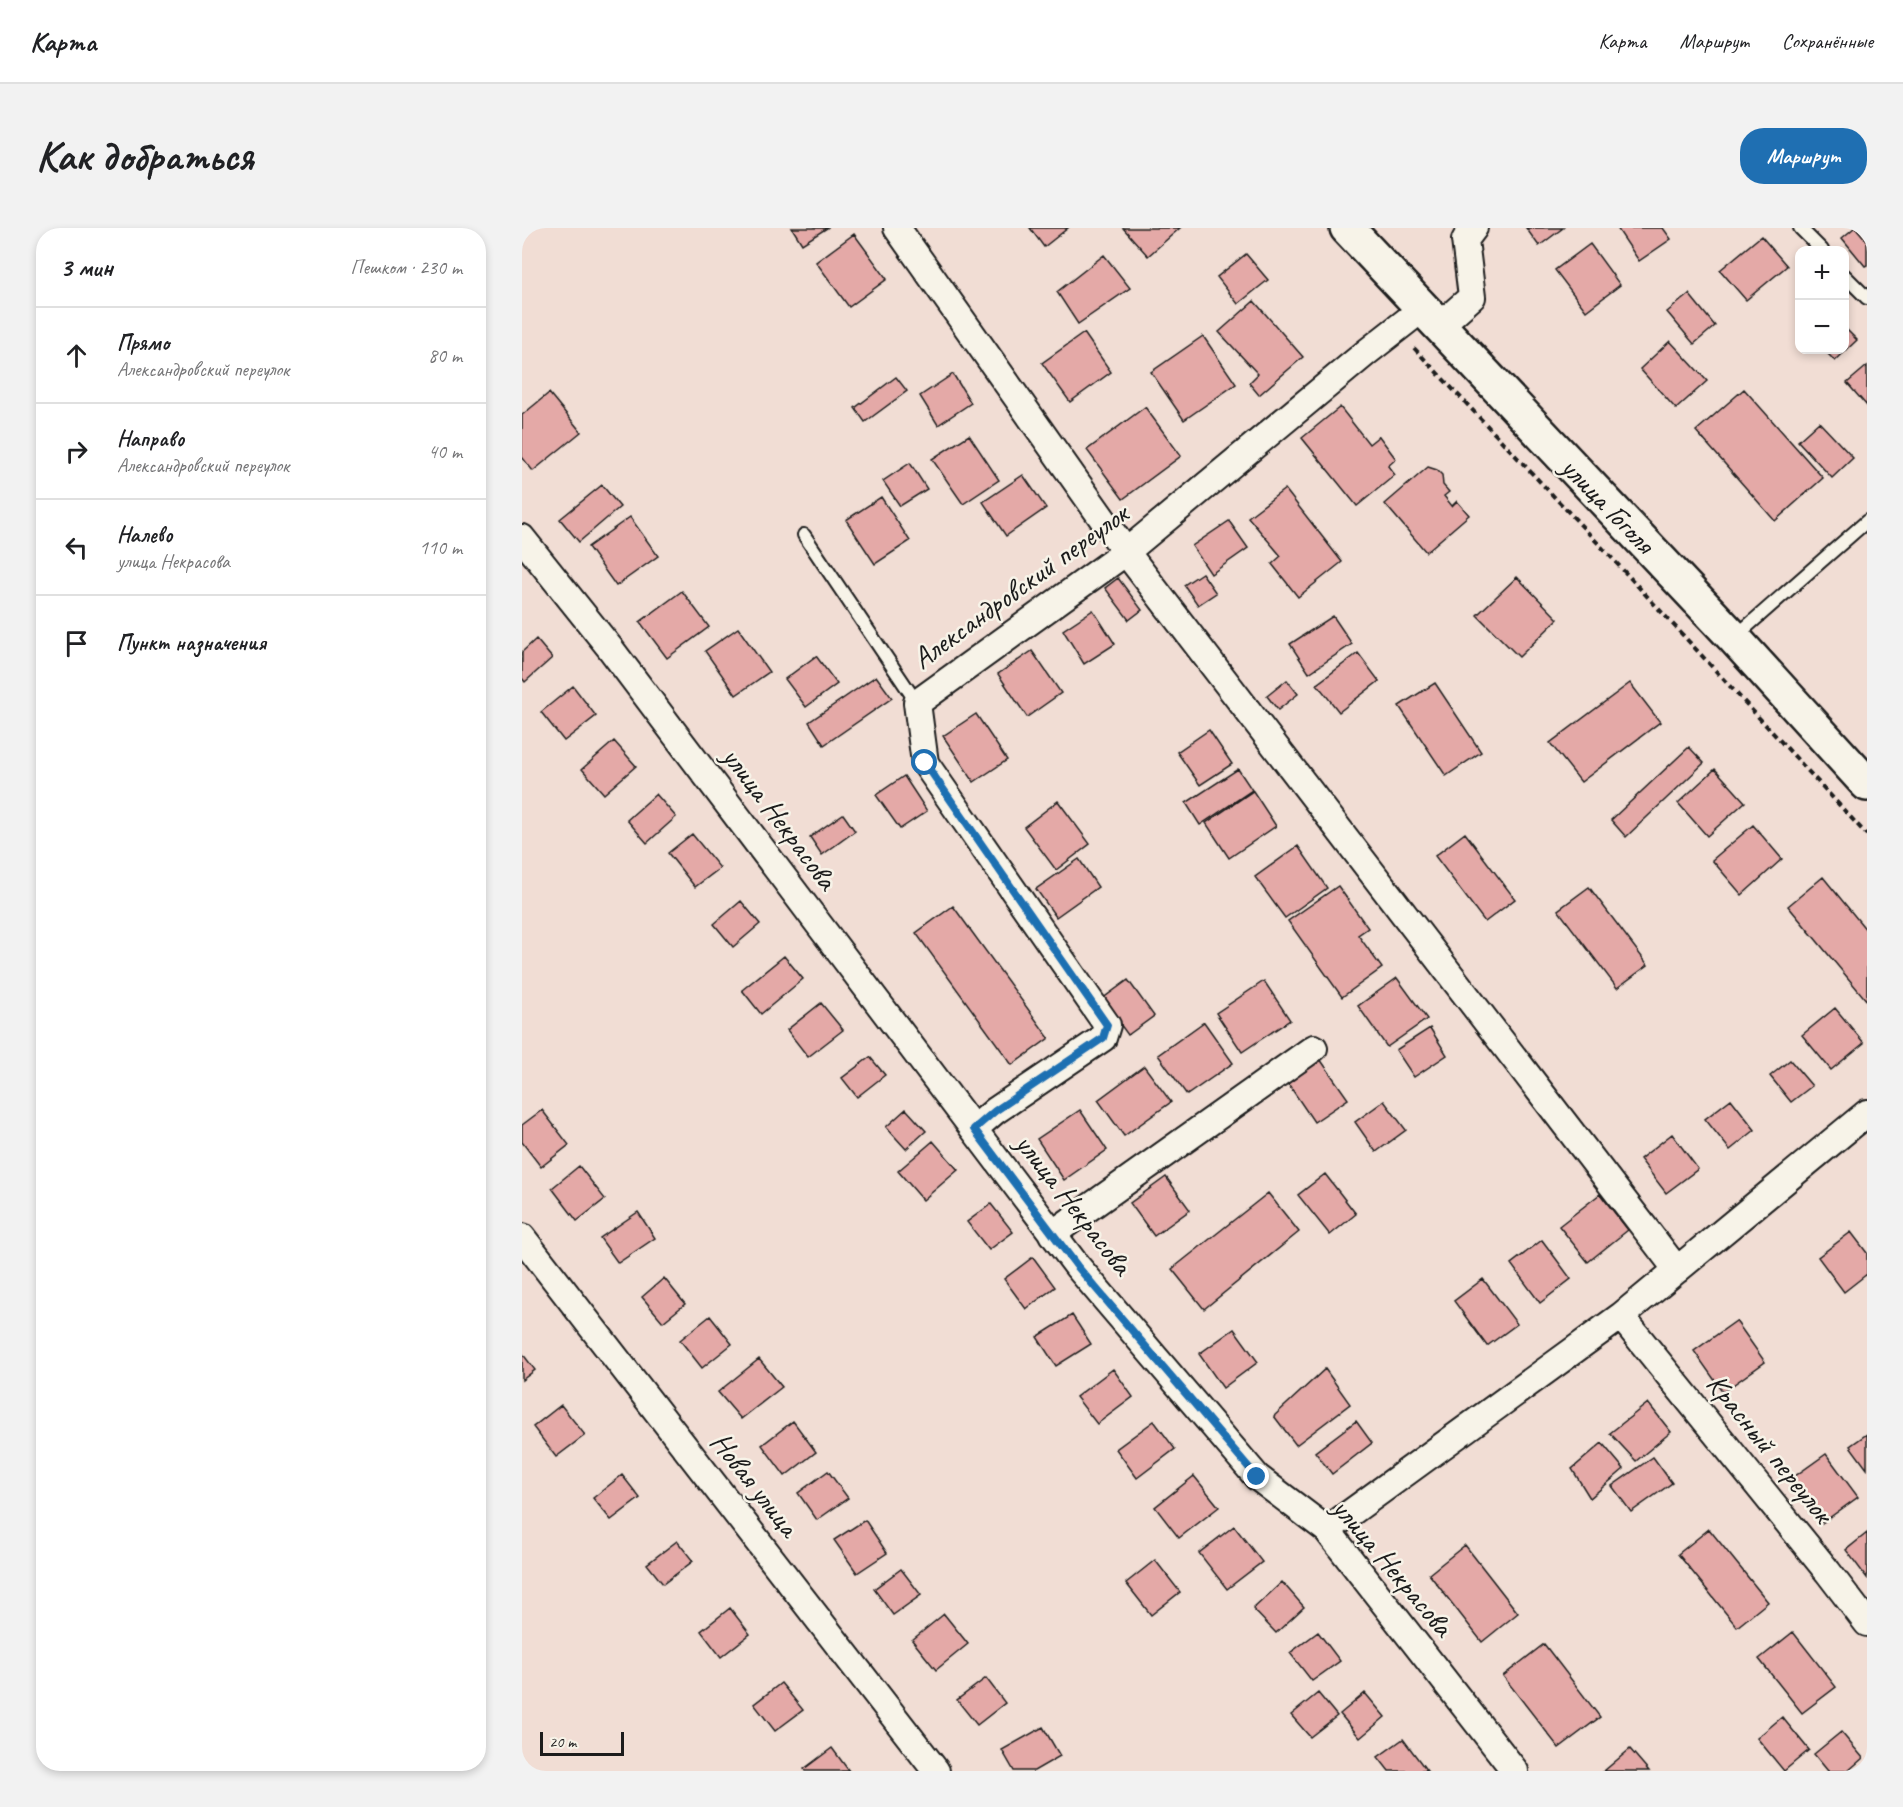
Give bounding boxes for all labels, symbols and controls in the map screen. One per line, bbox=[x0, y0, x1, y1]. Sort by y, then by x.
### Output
text: Карта bbox=[30, 24, 97, 59]
text: Карта bbox=[1598, 28, 1647, 54]
text: Маршрут bbox=[1680, 28, 1749, 54]
text: Сохранённые bbox=[1782, 28, 1873, 54]
button: Маршрут bbox=[1740, 128, 1867, 184]
text: Как добраться bbox=[36, 130, 253, 183]
map controls bbox=[1795, 246, 1849, 354]
button: + bbox=[1795, 246, 1849, 300]
text: 3 мин bbox=[60, 251, 113, 284]
text: Пешком · 230 m bbox=[350, 255, 462, 280]
button: − bbox=[1795, 300, 1849, 354]
text: Прямо bbox=[117, 329, 169, 357]
icon: ahead bbox=[60, 339, 93, 372]
text: 80 m bbox=[428, 343, 462, 368]
text: Александровский переулок bbox=[117, 357, 289, 382]
text: Направо bbox=[117, 425, 184, 453]
icon: right bbox=[60, 435, 93, 468]
text: 40 m bbox=[428, 439, 462, 464]
street label: улица Гоголя bbox=[1551, 447, 1665, 563]
text: Александровский переулок bbox=[117, 453, 289, 478]
street label: Александровский переулок bbox=[904, 493, 1138, 677]
text: Налево bbox=[117, 521, 173, 549]
icon: left bbox=[60, 531, 93, 564]
text: 110 m bbox=[419, 535, 462, 560]
text: улица Некрасова bbox=[117, 549, 230, 574]
icon: arrive bbox=[60, 627, 93, 660]
text: Пункт назначения bbox=[117, 629, 266, 657]
street label: улица Некрасова bbox=[713, 737, 847, 899]
route start bbox=[911, 749, 937, 775]
street label: улица Некрасова bbox=[1006, 1124, 1142, 1284]
street label: Красный переулок bbox=[1698, 1366, 1844, 1533]
street label: Новая улица bbox=[702, 1424, 809, 1546]
route end bbox=[1243, 1463, 1269, 1489]
street label: улица Некрасова bbox=[1323, 1488, 1463, 1645]
scale bar bbox=[540, 1729, 624, 1756]
text: 20 m bbox=[549, 1732, 576, 1752]

